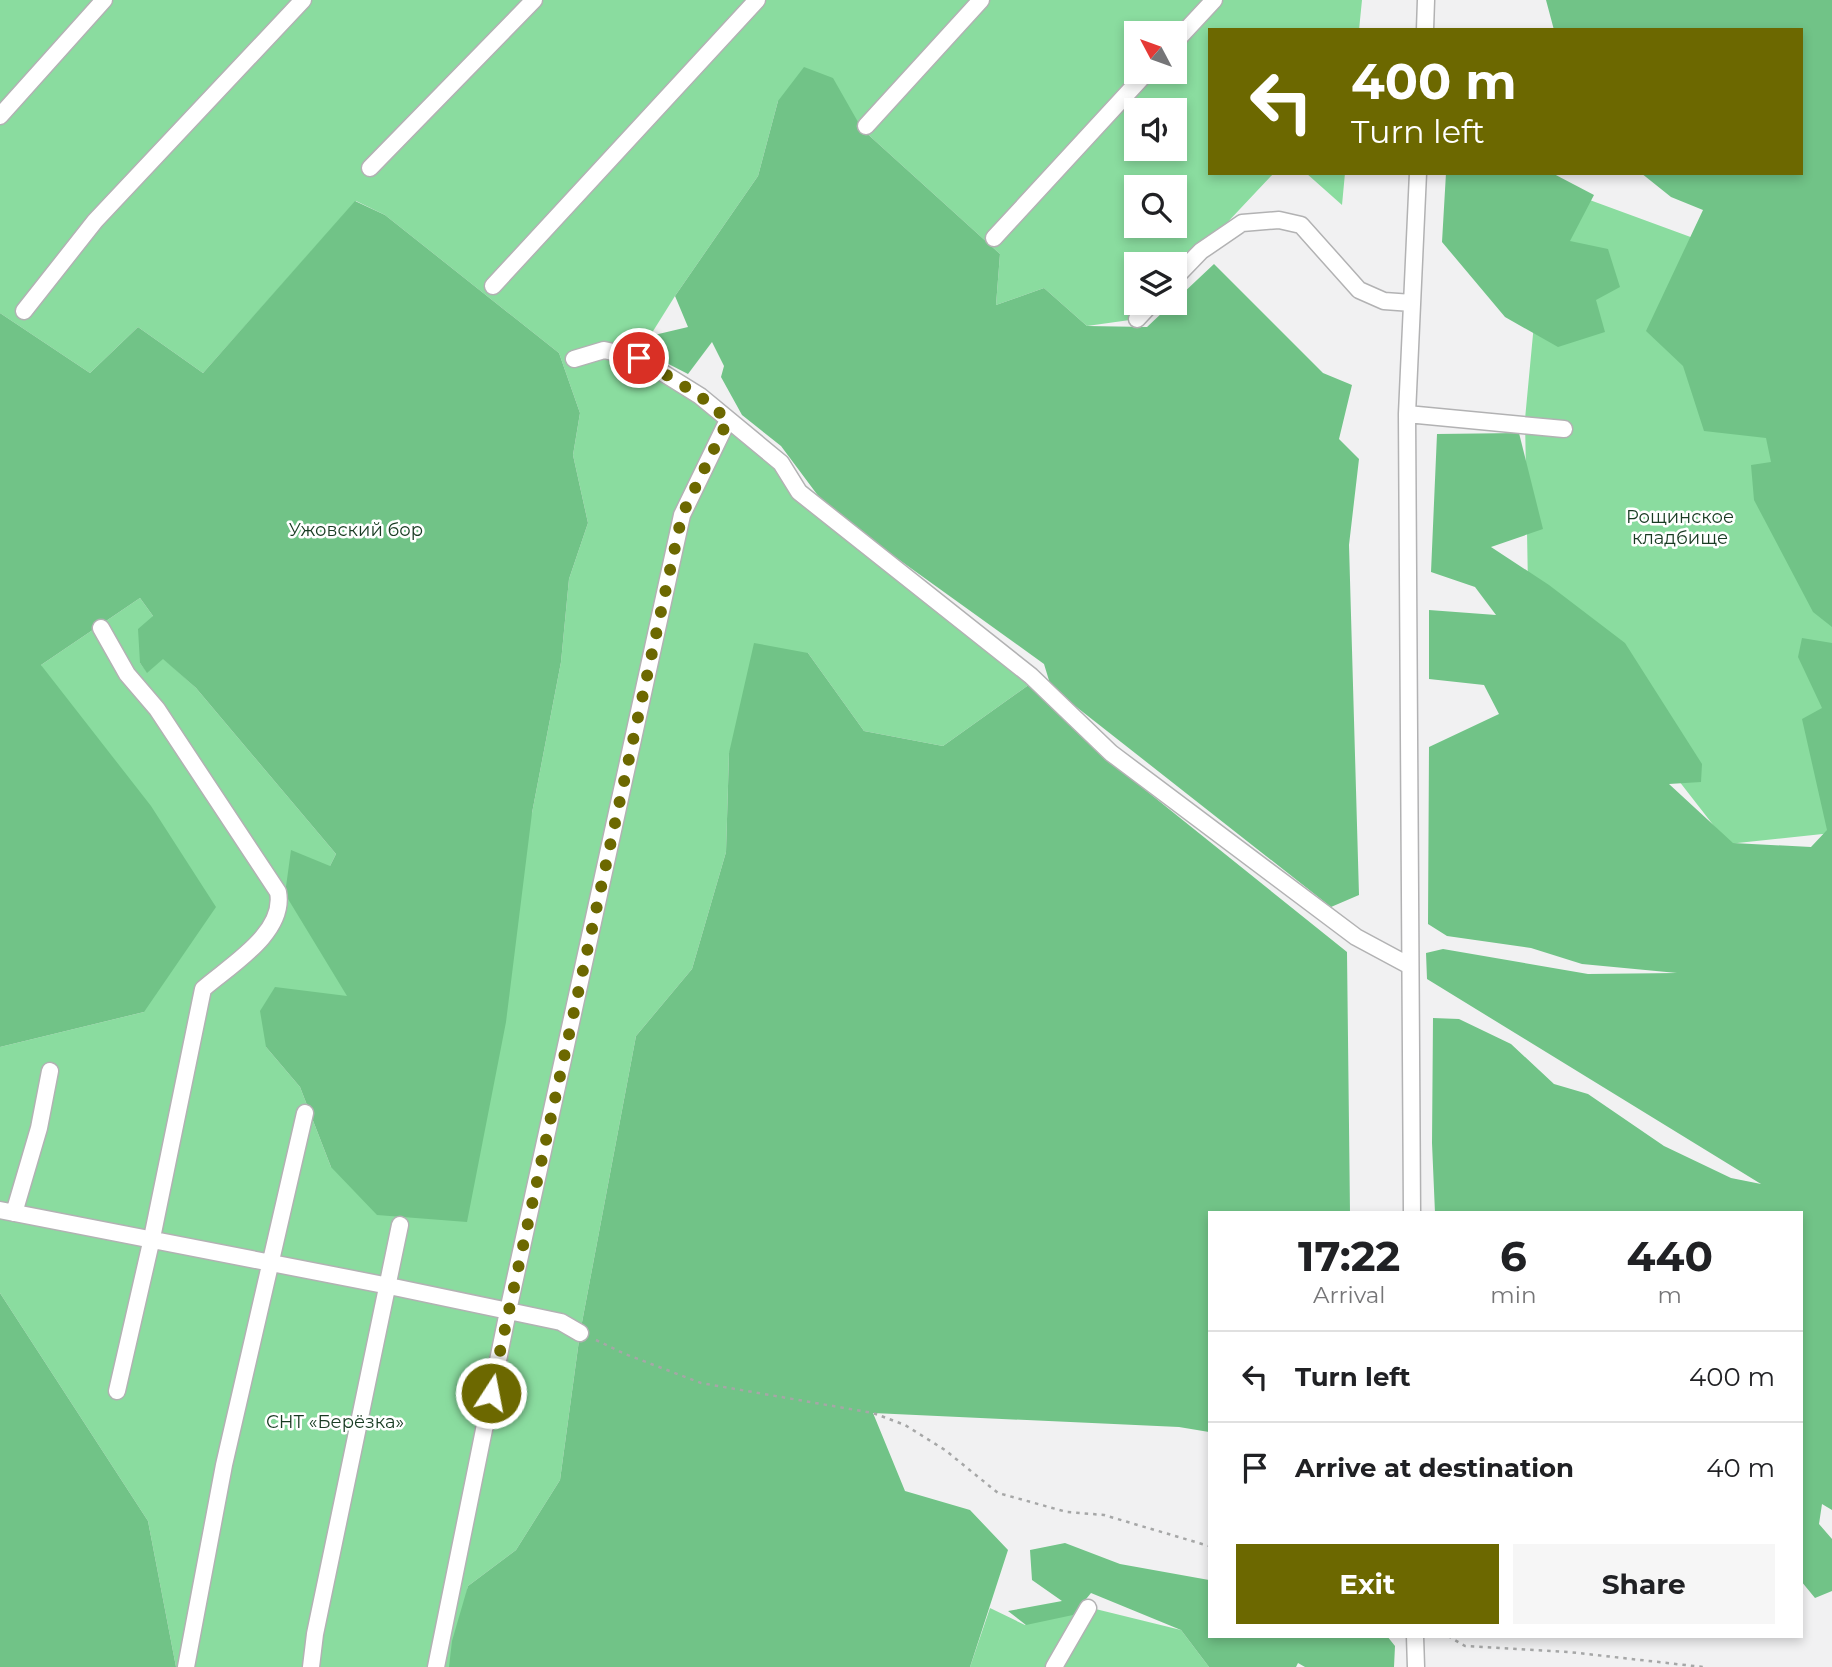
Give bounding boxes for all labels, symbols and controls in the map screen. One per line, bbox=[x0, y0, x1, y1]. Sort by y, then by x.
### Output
north arrow bbox=[1124, 21, 1186, 84]
map controls bbox=[1124, 21, 1187, 315]
text: 400 m bbox=[1351, 52, 1517, 111]
icon: left bbox=[1236, 56, 1327, 147]
button: sound bbox=[1124, 98, 1187, 161]
text: Turn left bbox=[1351, 112, 1485, 151]
button: search bbox=[1124, 175, 1187, 238]
button: layers bbox=[1124, 252, 1187, 315]
pin bbox=[609, 328, 669, 388]
icon: arrive bbox=[620, 339, 658, 377]
park label: Рощинское кладбище bbox=[1626, 506, 1734, 549]
park label: Ужовский бор bbox=[289, 519, 423, 541]
text: 17:22 bbox=[1298, 1230, 1400, 1282]
text: 6 bbox=[1500, 1230, 1527, 1282]
text: 440 bbox=[1627, 1230, 1713, 1282]
text: Arrival bbox=[1313, 1281, 1385, 1309]
text: min bbox=[1490, 1281, 1536, 1309]
text: m bbox=[1658, 1281, 1682, 1309]
position arrow bbox=[454, 1356, 528, 1430]
icon: left bbox=[1236, 1358, 1274, 1396]
text: Turn left bbox=[1295, 1361, 1411, 1393]
text: 400 m bbox=[1689, 1361, 1775, 1393]
park label: СНТ «Берёзка» bbox=[266, 1411, 404, 1433]
icon: arrive bbox=[1236, 1449, 1274, 1487]
text: Arrive at destination bbox=[1295, 1452, 1574, 1484]
text: 40 m bbox=[1706, 1452, 1775, 1484]
button: Exit bbox=[1236, 1544, 1499, 1624]
button: Share bbox=[1513, 1544, 1775, 1624]

